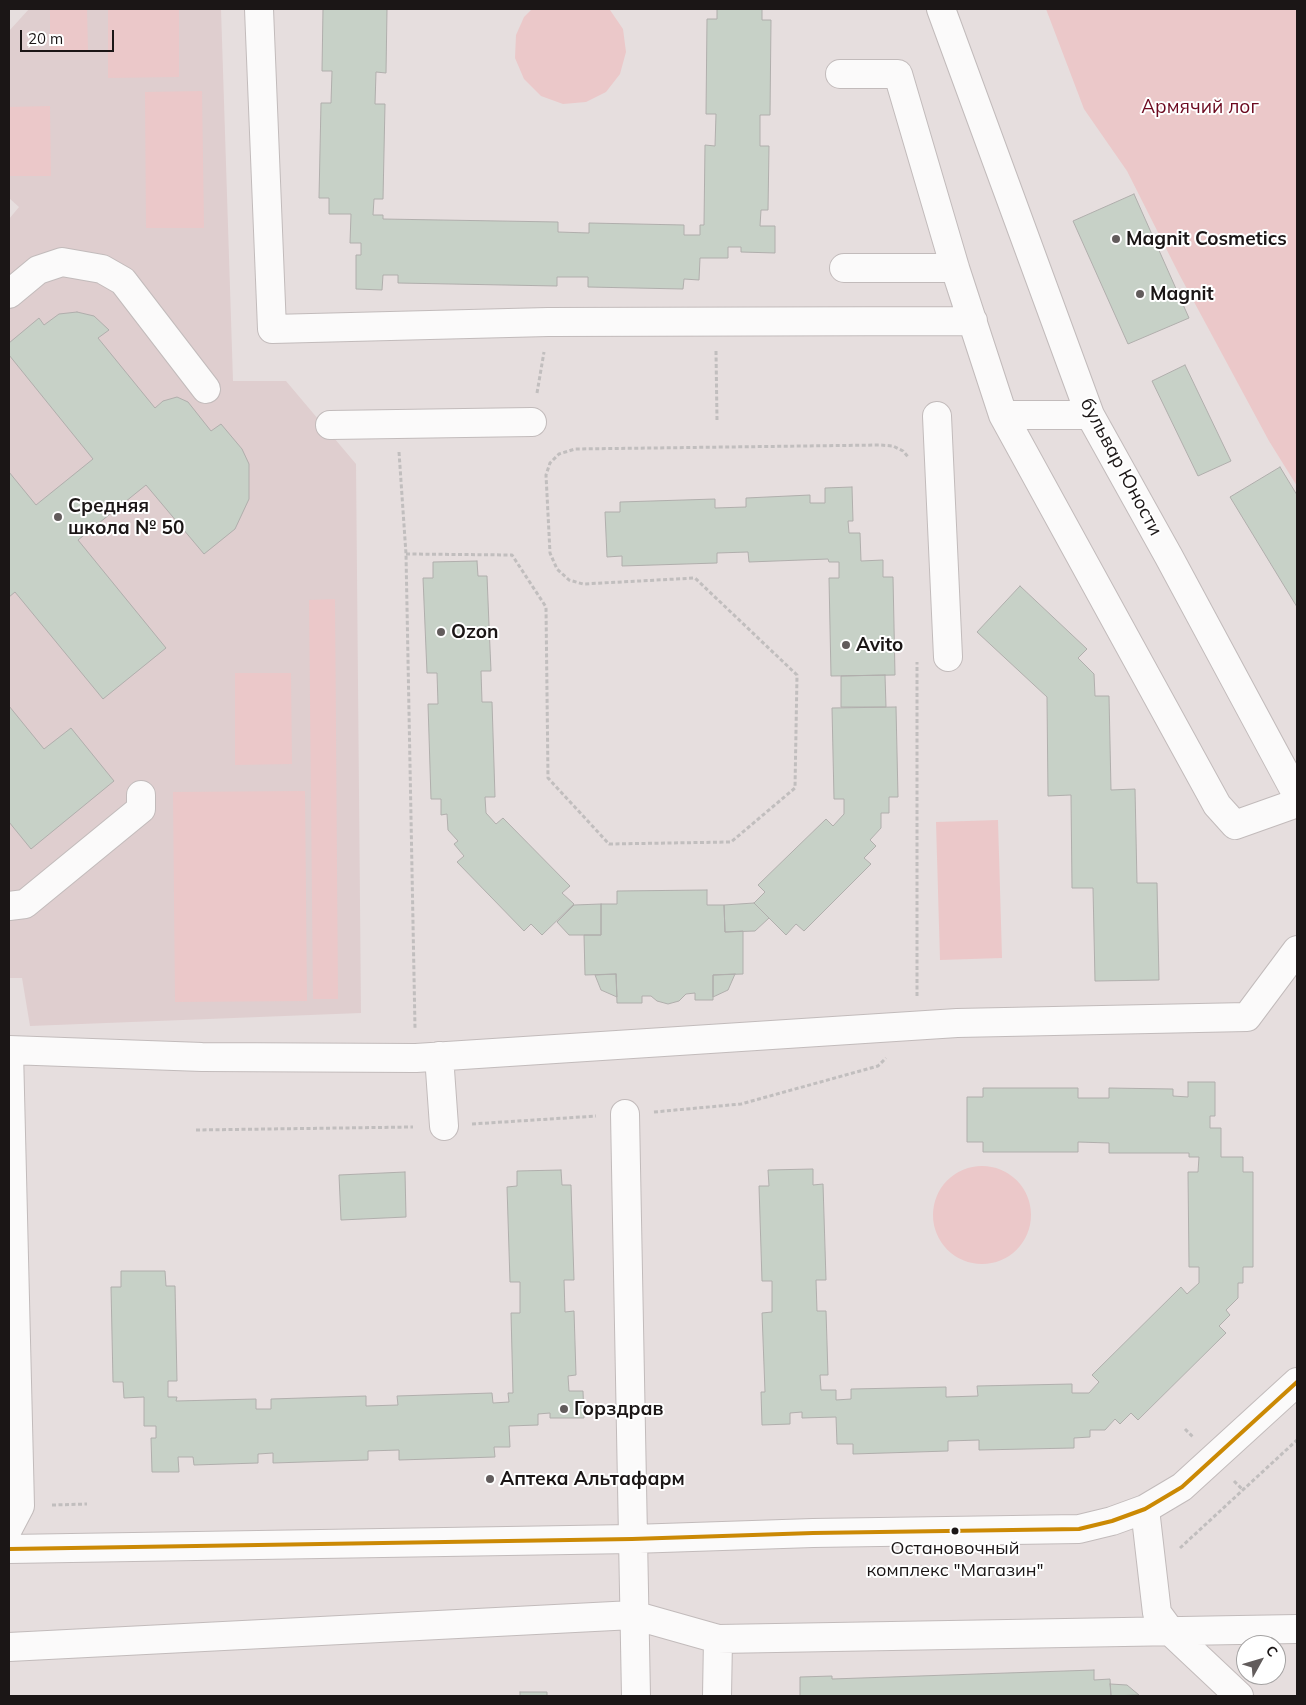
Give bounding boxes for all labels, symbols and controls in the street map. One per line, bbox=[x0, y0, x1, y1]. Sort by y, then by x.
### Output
scale bar bbox=[22, 20, 116, 52]
text: 20 m bbox=[28, 29, 63, 48]
park label: Армячий лог bbox=[1141, 96, 1259, 118]
place label: Magnit Cosmetics bbox=[1126, 228, 1287, 250]
marker: Magnit Cosmetics bbox=[1110, 233, 1122, 245]
place label: Magnit bbox=[1150, 283, 1214, 305]
marker: Magnit bbox=[1134, 288, 1146, 300]
street label: бульвар Юности bbox=[1075, 394, 1167, 540]
place label: Средняя школа № 50 bbox=[68, 495, 184, 539]
marker: Средняя школа № 50 bbox=[52, 511, 64, 523]
place label: Ozon bbox=[451, 621, 498, 643]
marker: Ozon bbox=[435, 626, 447, 638]
place label: Avito bbox=[856, 634, 903, 656]
marker: Avito bbox=[840, 639, 852, 651]
place label: Горздрав bbox=[574, 1398, 664, 1420]
marker: Горздрав bbox=[558, 1403, 570, 1415]
place label: Аптека Альтафарм bbox=[500, 1468, 685, 1490]
marker: Аптека Альтафарм bbox=[484, 1473, 496, 1485]
marker: Остановочный комплекс "Магазин" bbox=[950, 1526, 960, 1536]
place label: Остановочный комплекс "Магазин" bbox=[866, 1538, 1044, 1580]
north arrow bbox=[1236, 1635, 1286, 1685]
text: С bbox=[1262, 1642, 1282, 1661]

